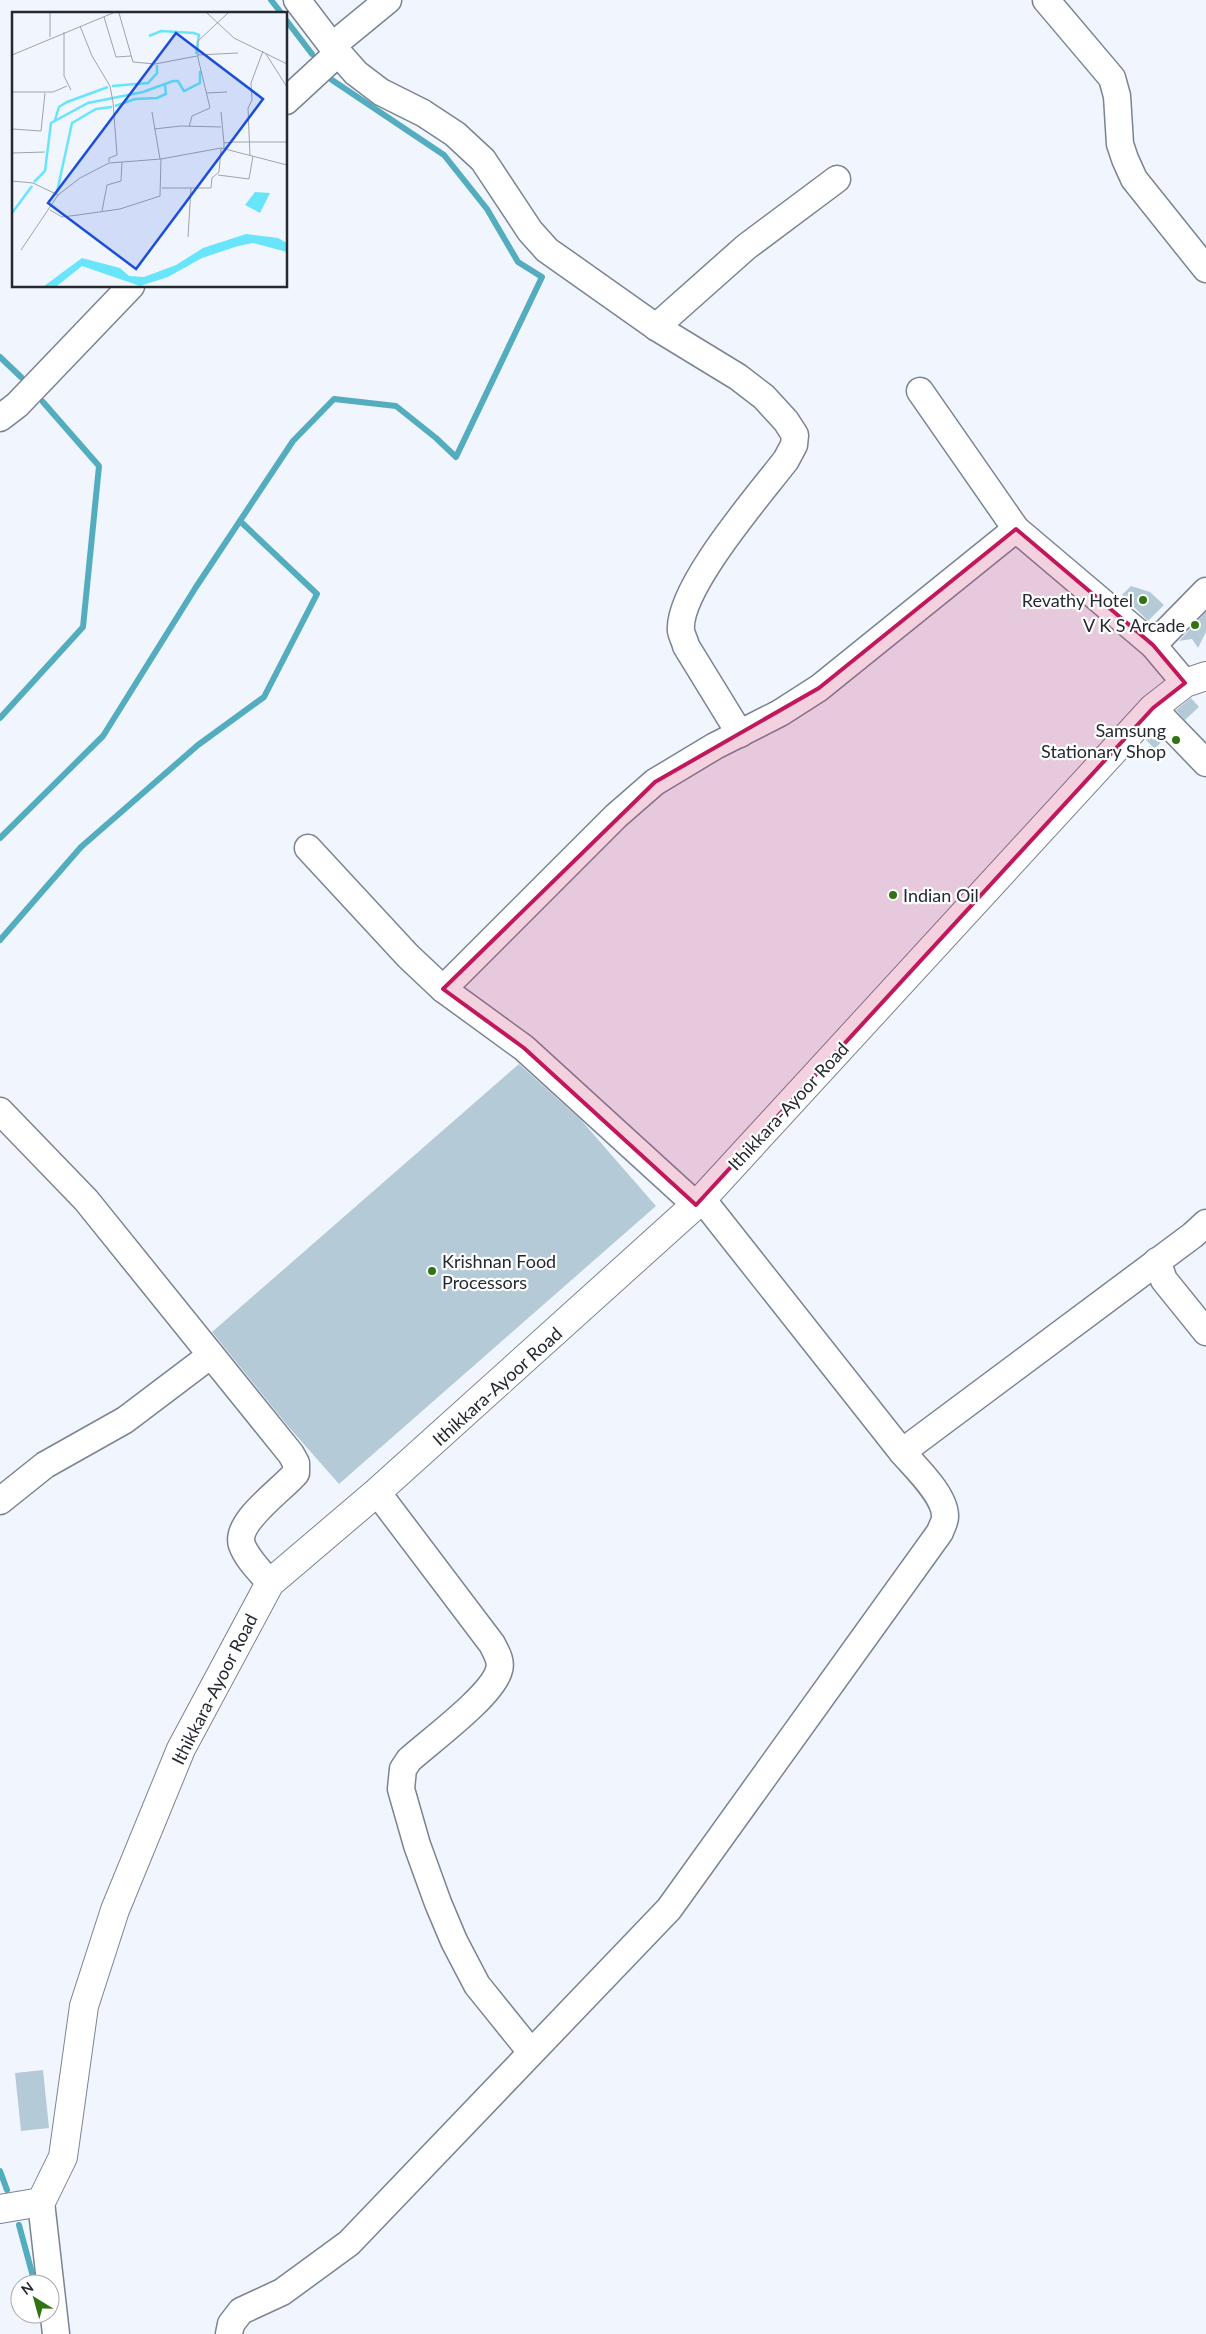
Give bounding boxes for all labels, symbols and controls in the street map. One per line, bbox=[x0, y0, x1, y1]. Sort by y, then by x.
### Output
inset map bbox=[12, 12, 288, 288]
place label: Revathy Hotel bbox=[1022, 589, 1133, 611]
marker: Revathy Hotel bbox=[1137, 594, 1149, 606]
place label: V K S Arcade bbox=[1083, 614, 1185, 636]
marker: V K S Arcade bbox=[1189, 619, 1201, 631]
place label: Samsung Stationary Shop bbox=[1041, 719, 1166, 762]
marker: Samsung Stationary Shop bbox=[1170, 734, 1182, 746]
place label: Indian Oil bbox=[903, 884, 979, 906]
marker: Indian Oil bbox=[887, 889, 899, 901]
street label: Ithikkara-Ayoor Road bbox=[723, 1038, 853, 1174]
place label: Krishnan Food Processors bbox=[442, 1250, 556, 1293]
marker: Krishnan Food Processors bbox=[426, 1265, 438, 1277]
street label: Ithikkara-Ayoor Road bbox=[428, 1322, 566, 1450]
street label: Ithikkara-Ayoor Road bbox=[166, 1610, 262, 1768]
north arrow bbox=[10, 2274, 60, 2324]
text: N bbox=[17, 2278, 36, 2298]

